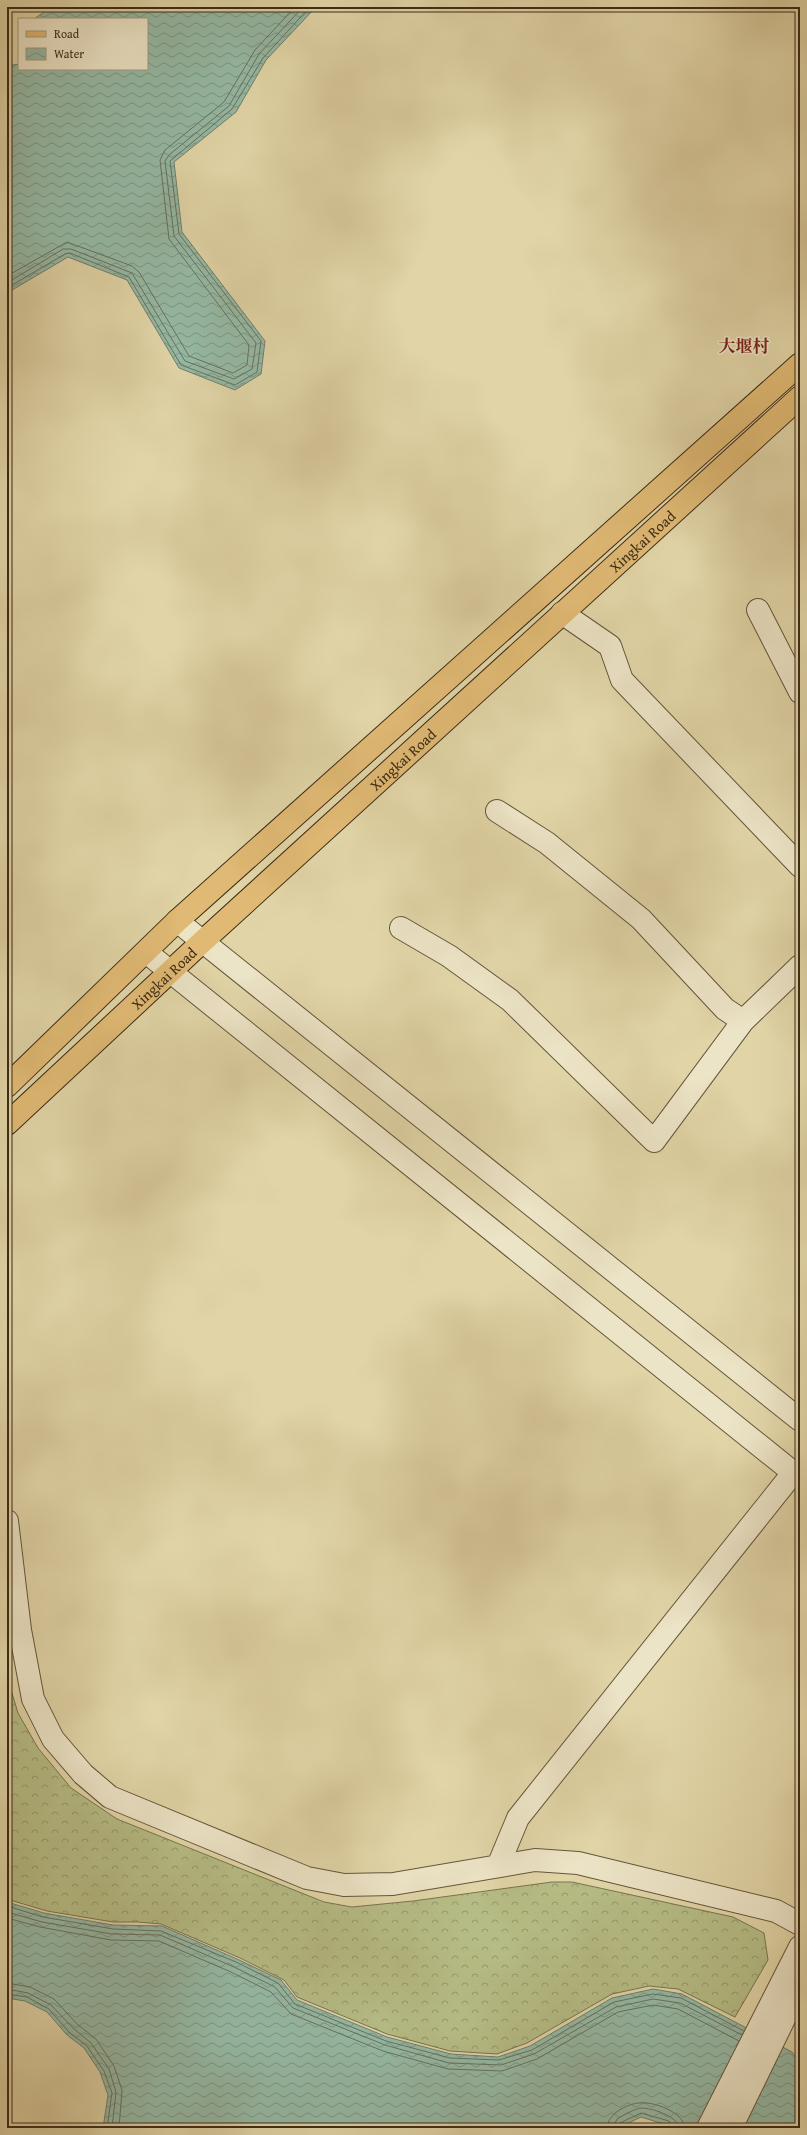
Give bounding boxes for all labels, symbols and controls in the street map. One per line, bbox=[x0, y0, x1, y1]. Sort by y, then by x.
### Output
legend bbox=[18, 18, 148, 70]
text: Road bbox=[54, 25, 80, 42]
text: Water bbox=[54, 45, 84, 62]
district label: 大堰村 bbox=[719, 333, 770, 358]
street label: Xingkai Road bbox=[604, 505, 680, 577]
street label: Xingkai Road bbox=[365, 724, 440, 795]
street label: Xingkai Road bbox=[126, 942, 201, 1014]

